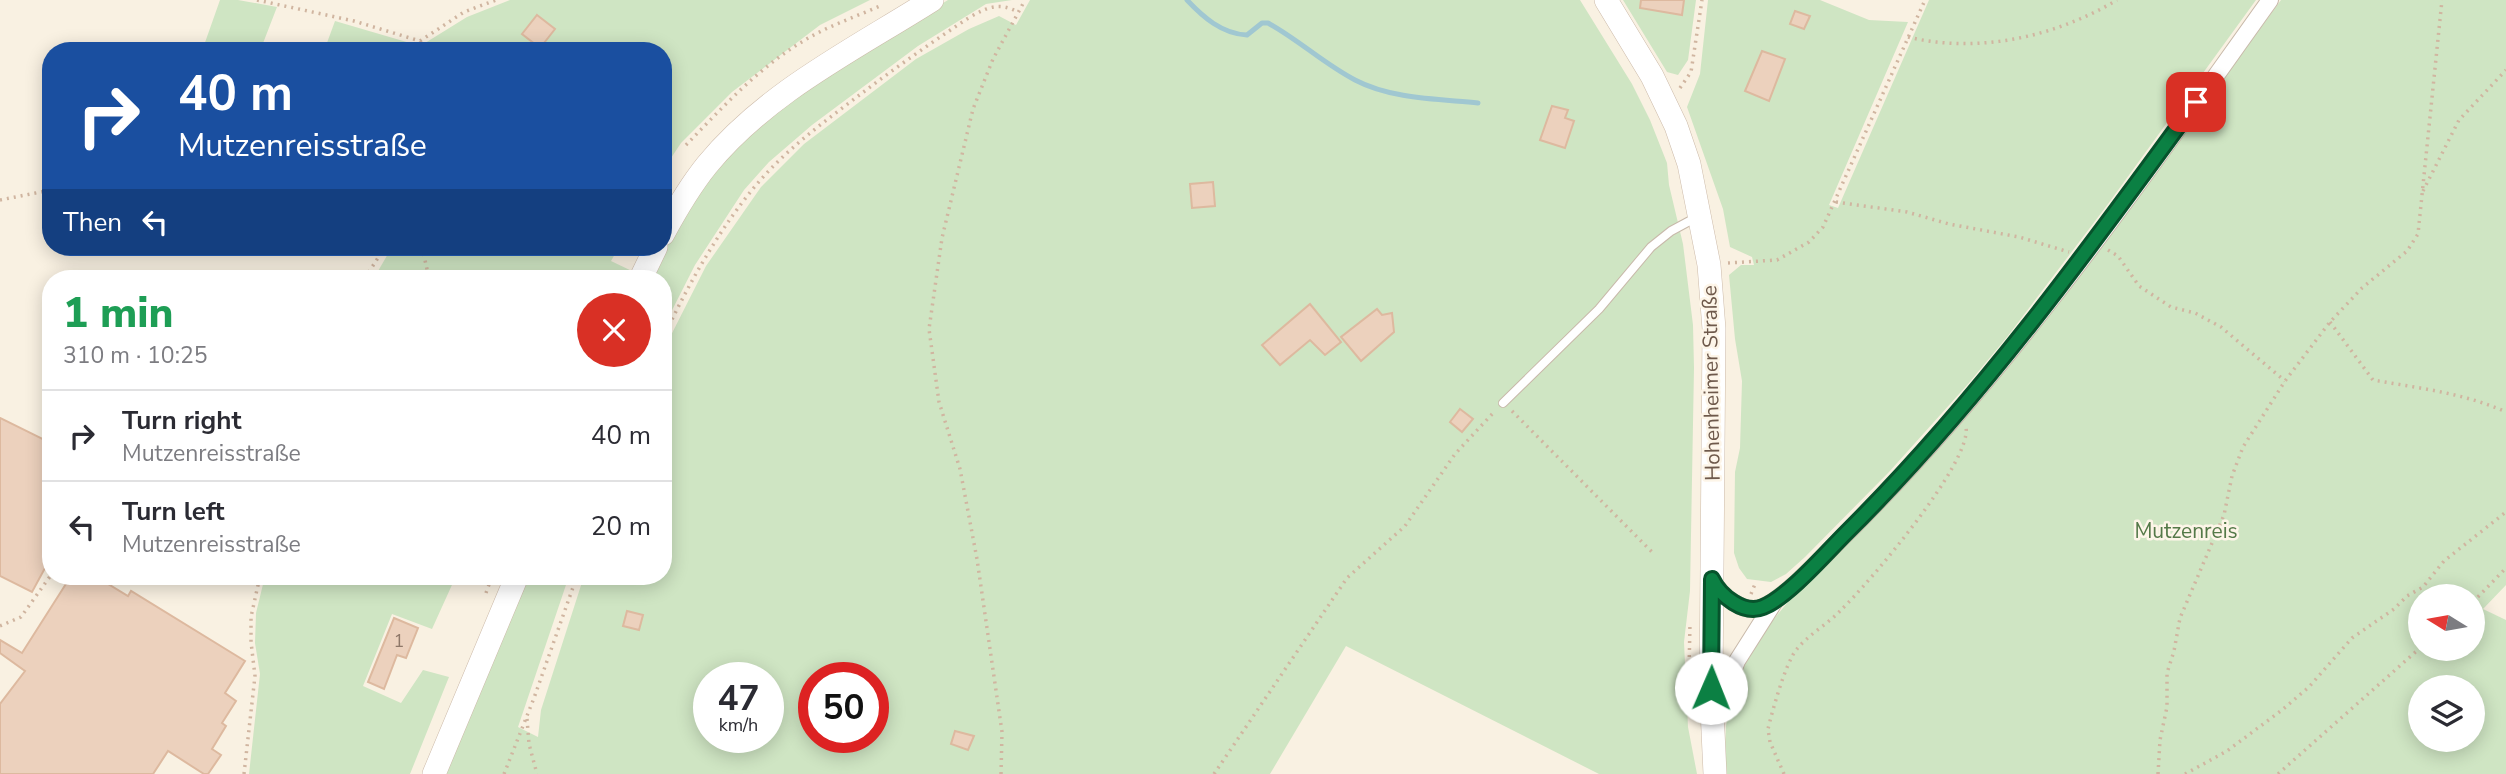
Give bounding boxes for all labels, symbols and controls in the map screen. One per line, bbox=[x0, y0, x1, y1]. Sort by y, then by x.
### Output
text: 40 m bbox=[178, 60, 293, 127]
icon: right bbox=[63, 70, 154, 161]
pin bbox=[2166, 72, 2226, 132]
icon: arrive bbox=[2177, 83, 2215, 121]
text: Mutzenreisstraße bbox=[178, 124, 427, 167]
icon: left bbox=[136, 203, 174, 241]
text: Then bbox=[63, 205, 122, 240]
text: 1 min bbox=[63, 285, 173, 342]
street label: Hohenheimer Straße bbox=[1695, 285, 1727, 481]
button: close bbox=[577, 293, 651, 367]
text: 310 m · 10:25 bbox=[63, 340, 208, 371]
text: Turn right bbox=[122, 403, 241, 438]
icon: right bbox=[63, 417, 101, 455]
text: 40 m bbox=[591, 418, 651, 453]
text: Mutzenreisstraße bbox=[122, 438, 301, 469]
text: Turn left bbox=[122, 494, 225, 529]
icon: left bbox=[63, 508, 101, 546]
text: 20 m bbox=[591, 509, 651, 544]
park label: Mutzenreis bbox=[2134, 517, 2238, 545]
text: Mutzenreisstraße bbox=[122, 529, 301, 560]
north arrow bbox=[2408, 584, 2485, 662]
map controls bbox=[2408, 584, 2485, 752]
house number: 1 bbox=[394, 629, 404, 653]
position arrow bbox=[1674, 651, 1748, 725]
speed limit sign: 50 bbox=[798, 662, 889, 753]
text: 47 bbox=[717, 675, 760, 722]
button: layers bbox=[2408, 675, 2485, 752]
text: km/h bbox=[719, 713, 758, 737]

